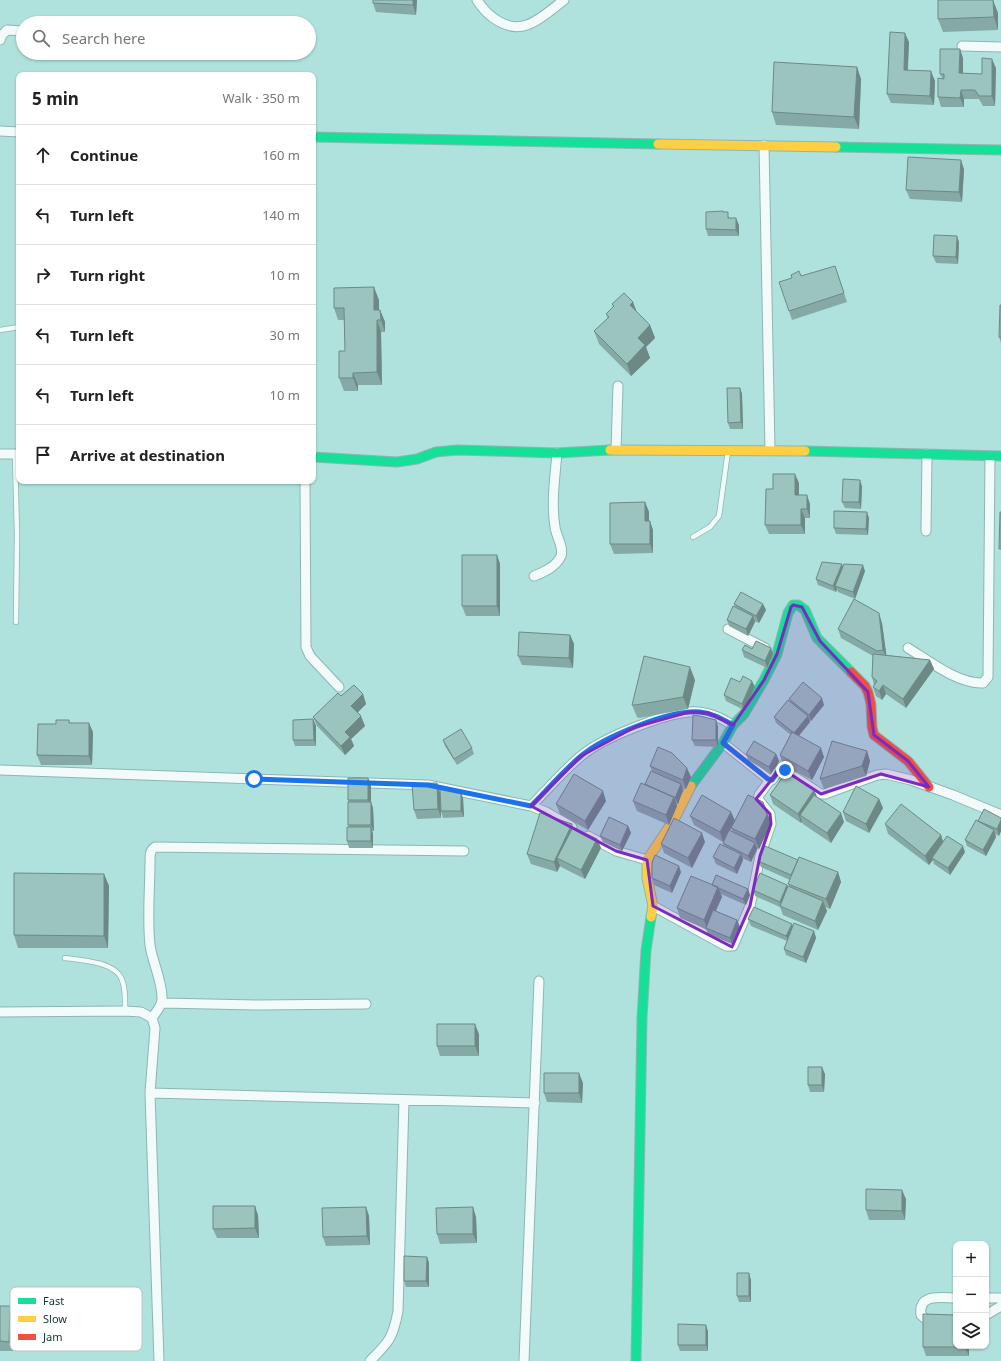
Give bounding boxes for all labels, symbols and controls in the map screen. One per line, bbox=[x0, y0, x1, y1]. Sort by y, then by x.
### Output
search box bbox=[16, 16, 316, 60]
icon: search bbox=[30, 27, 52, 49]
text: Search here bbox=[62, 28, 145, 48]
text: 5 min bbox=[32, 87, 79, 110]
text: Walk · 350 m bbox=[222, 89, 300, 107]
icon: ahead bbox=[32, 144, 54, 166]
text: Continue bbox=[70, 145, 138, 165]
text: 160 m bbox=[262, 146, 300, 164]
icon: left bbox=[32, 204, 54, 226]
text: Turn left bbox=[70, 205, 134, 225]
text: 140 m bbox=[262, 206, 300, 224]
icon: right bbox=[32, 264, 54, 286]
text: Turn right bbox=[70, 265, 145, 285]
text: 10 m bbox=[270, 266, 300, 284]
icon: left bbox=[32, 324, 54, 346]
text: Turn left bbox=[70, 325, 134, 345]
text: 30 m bbox=[270, 326, 300, 344]
icon: left bbox=[32, 384, 54, 406]
text: Turn left bbox=[70, 385, 134, 405]
text: 10 m bbox=[270, 386, 300, 404]
icon: arrive bbox=[32, 444, 54, 466]
text: Arrive at destination bbox=[70, 445, 225, 465]
route end bbox=[776, 761, 794, 779]
route start bbox=[245, 770, 263, 788]
map controls bbox=[953, 1241, 989, 1349]
button: + bbox=[953, 1241, 989, 1277]
button: − bbox=[953, 1277, 989, 1313]
legend bbox=[10, 1287, 142, 1351]
text: Fast bbox=[43, 1293, 64, 1308]
text: Slow bbox=[43, 1311, 67, 1326]
button: layers bbox=[953, 1313, 989, 1349]
text: Jam bbox=[42, 1329, 62, 1344]

